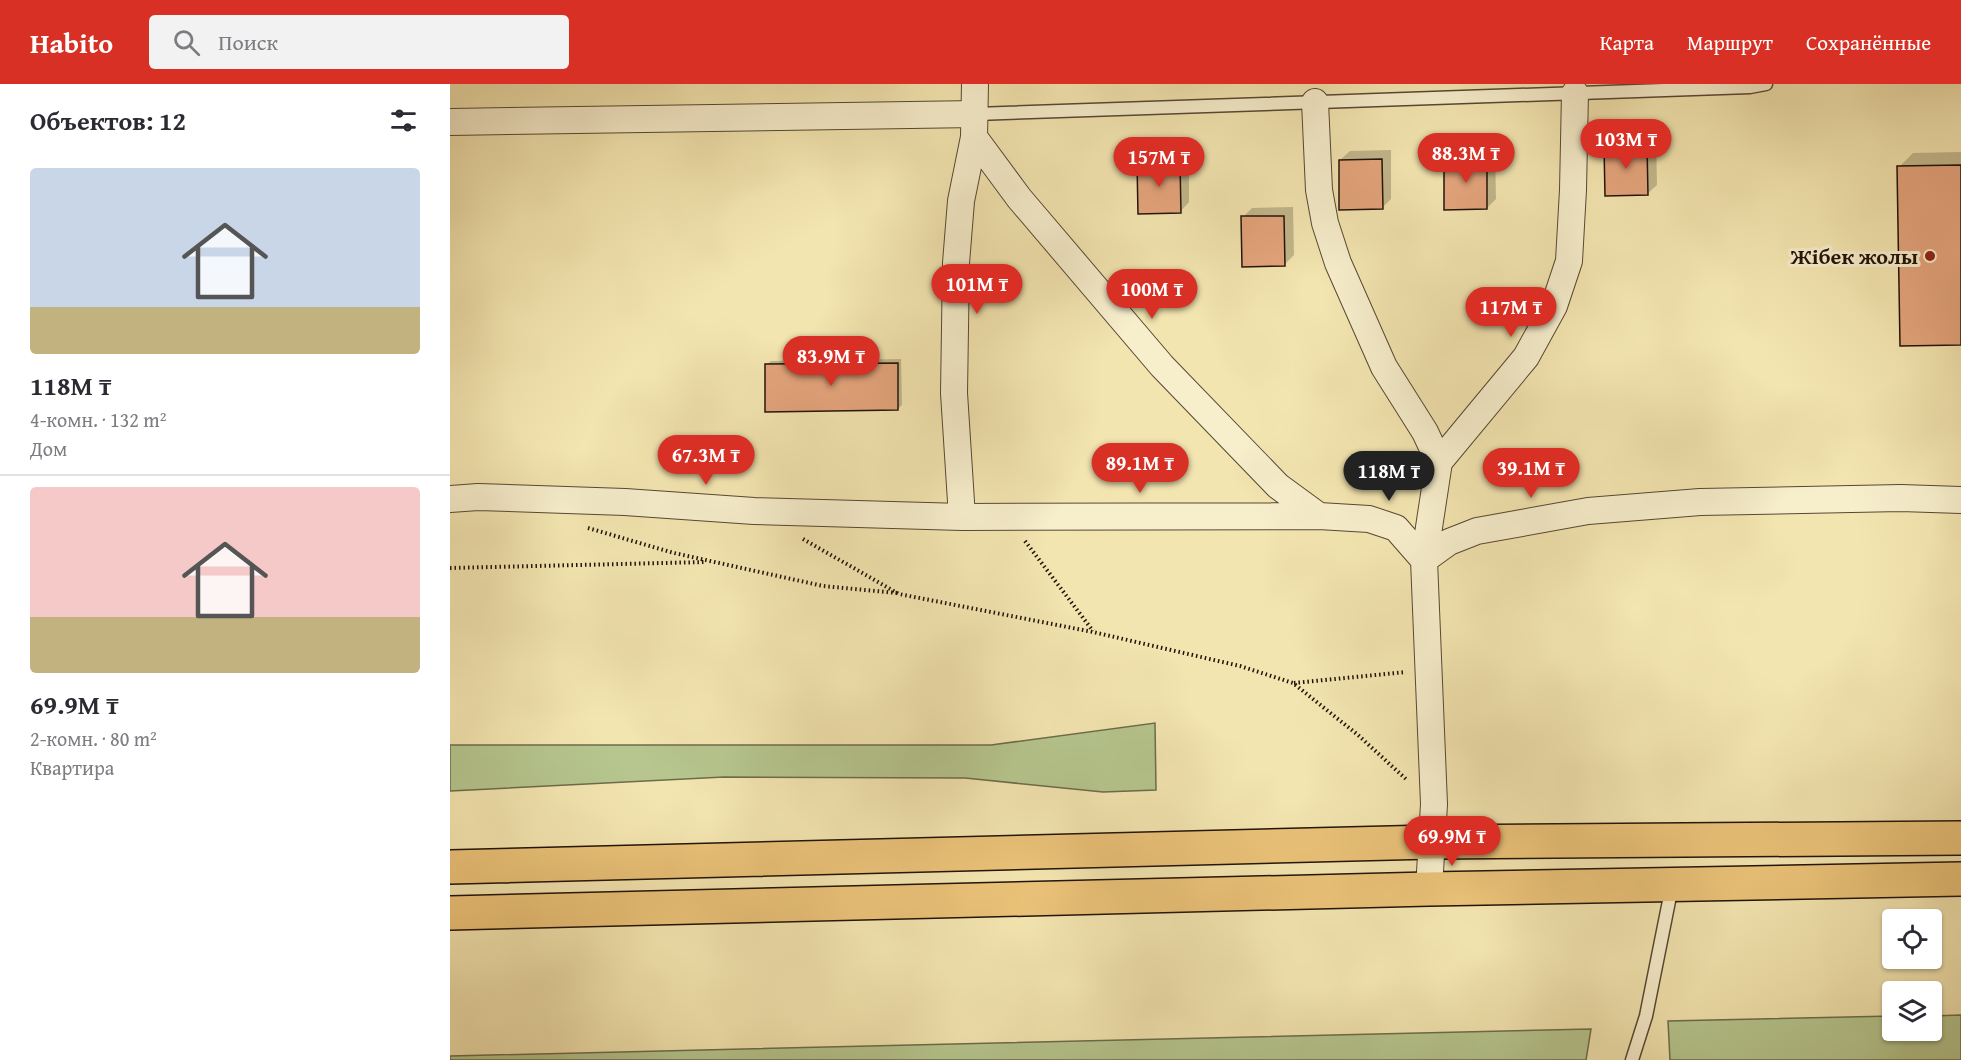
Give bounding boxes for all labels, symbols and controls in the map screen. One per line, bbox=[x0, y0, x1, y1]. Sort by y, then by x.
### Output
search box bbox=[149, 15, 569, 69]
text: Habito bbox=[30, 22, 113, 63]
icon: search bbox=[170, 26, 203, 59]
text: Поиск bbox=[218, 26, 278, 58]
text: Карта bbox=[1600, 27, 1654, 58]
text: Маршрут bbox=[1687, 27, 1773, 58]
text: Сохранённые bbox=[1806, 27, 1931, 58]
text: Объектов: 12 bbox=[30, 101, 186, 140]
icon: filters bbox=[387, 104, 420, 137]
pin: 103M ₸ bbox=[1577, 119, 1675, 170]
text: 103M ₸ bbox=[1594, 124, 1658, 153]
pin: 88.3M ₸ bbox=[1411, 133, 1521, 184]
pin: 157M ₸ bbox=[1110, 137, 1208, 188]
text: 88.3M ₸ bbox=[1432, 138, 1500, 167]
text: 157M ₸ bbox=[1127, 142, 1191, 171]
icon: home bbox=[171, 207, 279, 315]
place label: Жібек жолы bbox=[1789, 240, 1918, 272]
marker: Жібек жолы bbox=[1923, 249, 1937, 263]
pin: 101M ₸ bbox=[928, 264, 1026, 315]
text: 101M ₸ bbox=[945, 269, 1009, 298]
pin: 100M ₸ bbox=[1103, 269, 1201, 320]
text: 100M ₸ bbox=[1120, 274, 1184, 303]
pin: 117M ₸ bbox=[1462, 287, 1560, 338]
text: 117M ₸ bbox=[1479, 292, 1543, 321]
pin: 83.9M ₸ bbox=[776, 336, 886, 387]
text: 83.9M ₸ bbox=[797, 341, 865, 370]
text: 118M ₸ bbox=[30, 366, 112, 405]
text: 4-комн. · 132 m² bbox=[30, 405, 166, 434]
text: Дом bbox=[30, 434, 67, 463]
pin: 67.3M ₸ bbox=[651, 435, 761, 486]
text: 67.3M ₸ bbox=[672, 440, 740, 469]
pin: 89.1M ₸ bbox=[1085, 443, 1195, 494]
text: 89.1M ₸ bbox=[1106, 448, 1174, 477]
pin: 39.1M ₸ bbox=[1476, 448, 1586, 499]
pin: 118M ₸ bbox=[1340, 451, 1438, 502]
text: 39.1M ₸ bbox=[1497, 453, 1565, 482]
text: 118M ₸ bbox=[1357, 456, 1421, 485]
icon: home bbox=[171, 526, 279, 634]
text: 69.9M ₸ bbox=[30, 685, 119, 724]
text: 2-комн. · 80 m² bbox=[30, 724, 157, 753]
text: Квартира bbox=[30, 753, 114, 782]
pin: 69.9M ₸ bbox=[1397, 816, 1507, 867]
text: 69.9M ₸ bbox=[1418, 821, 1486, 850]
map controls bbox=[1882, 909, 1942, 1041]
button: locate bbox=[1882, 909, 1942, 969]
button: layers bbox=[1882, 981, 1942, 1041]

